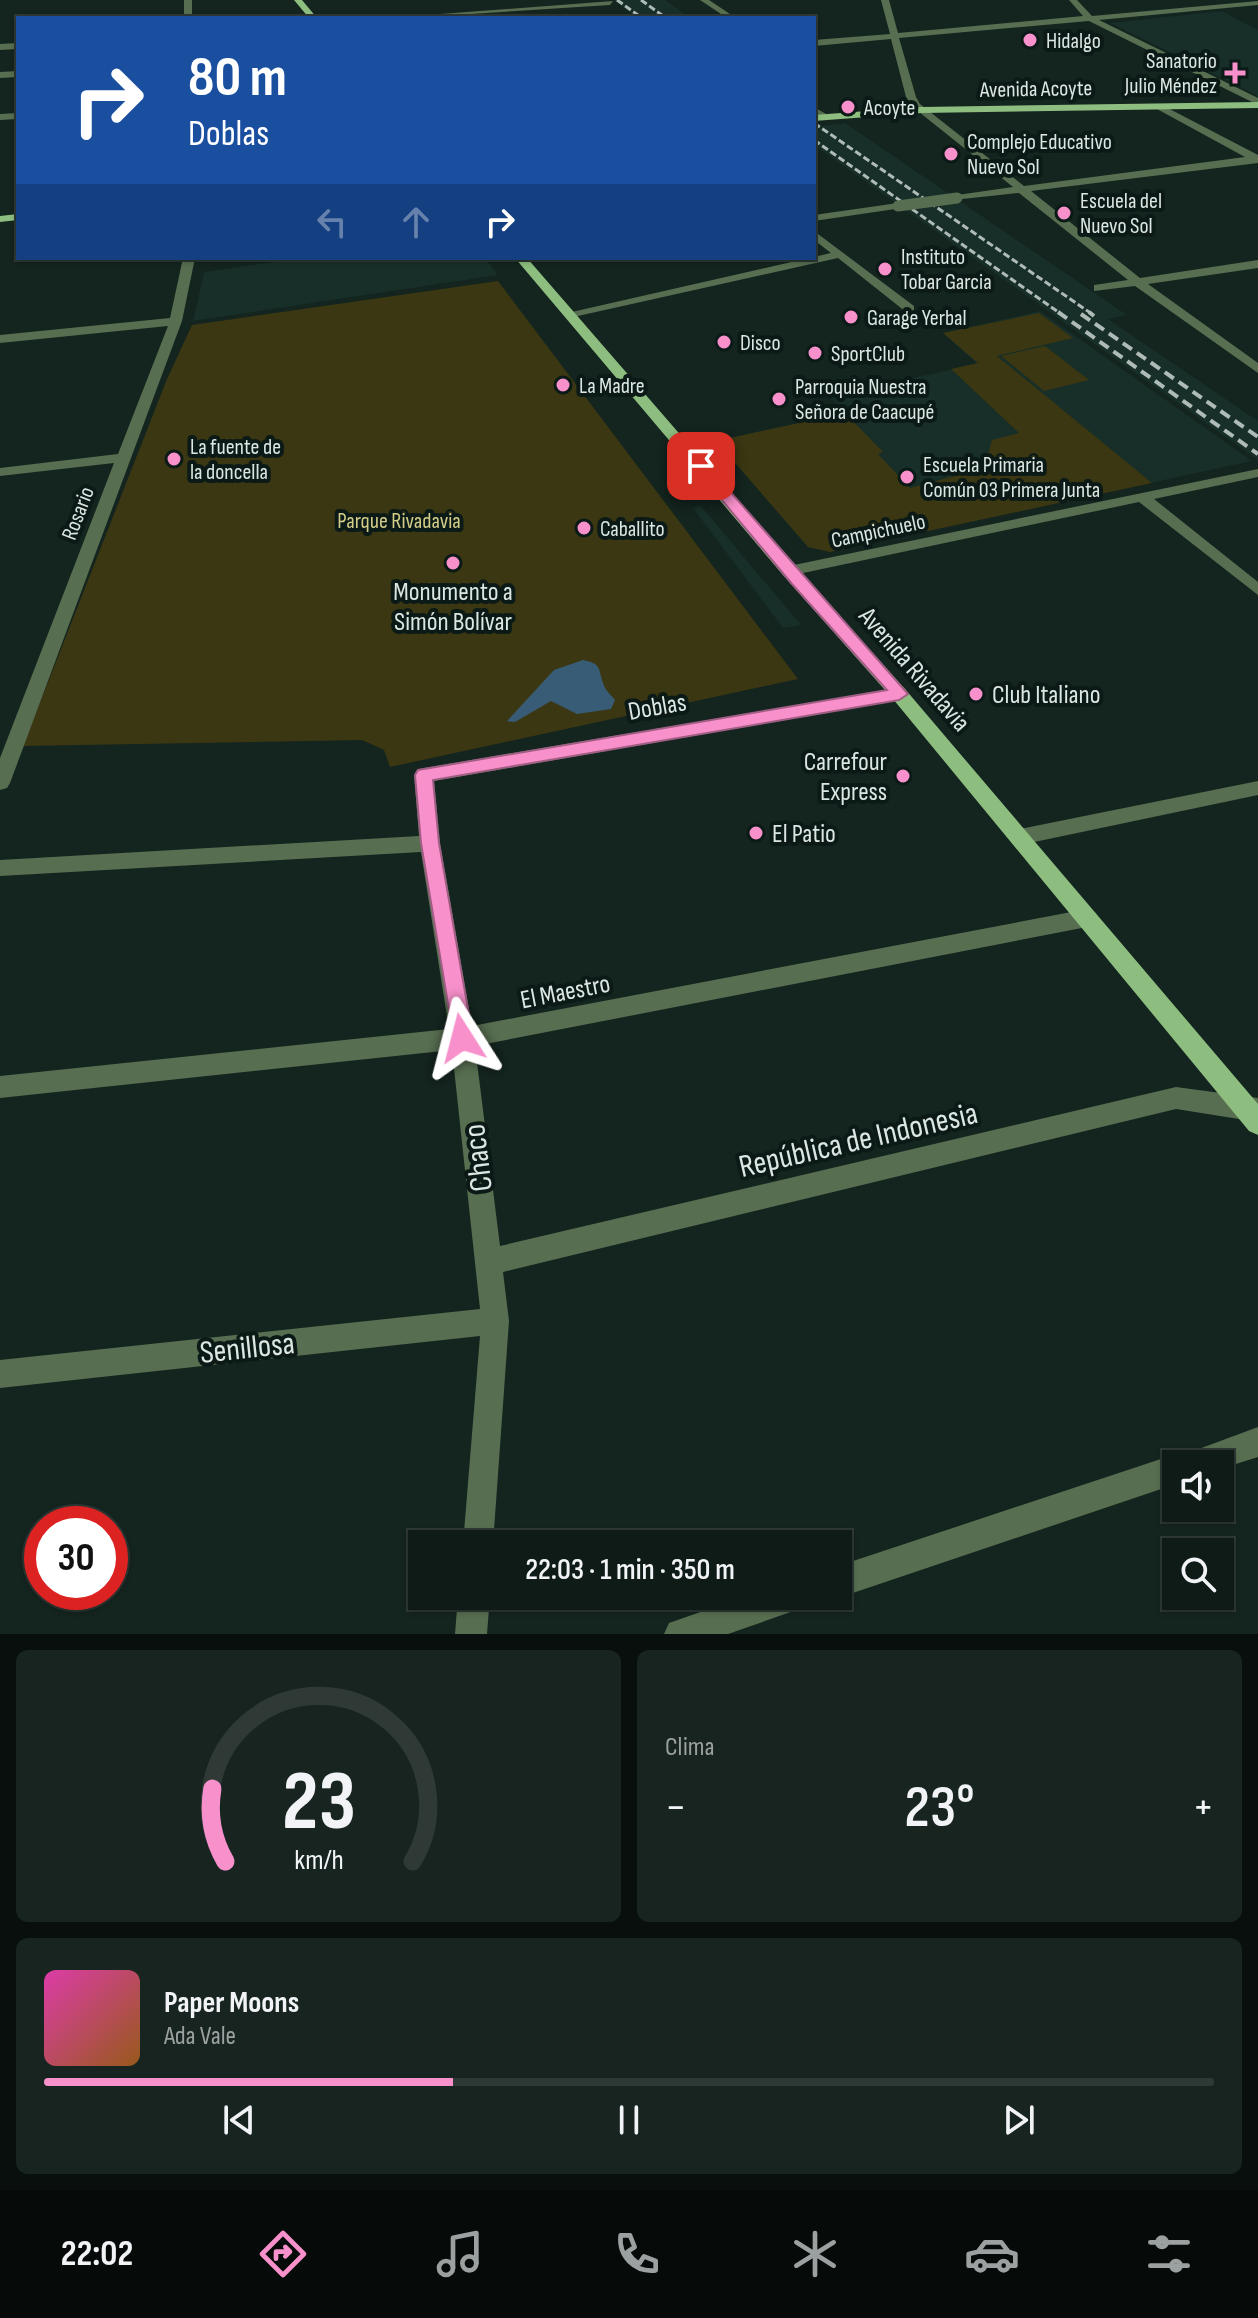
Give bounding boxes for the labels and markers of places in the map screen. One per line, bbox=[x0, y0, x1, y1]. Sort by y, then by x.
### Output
place label: Hidalgo bbox=[1046, 28, 1101, 55]
marker: Hidalgo bbox=[1021, 31, 1039, 49]
place label: Sanatorio Julio Méndez bbox=[1124, 48, 1217, 100]
marker: Sanatorio Julio Méndez bbox=[1224, 62, 1246, 84]
place label: Acoyte bbox=[863, 95, 915, 122]
marker: Acoyte bbox=[839, 98, 857, 116]
place label: Complejo Educativo Nuevo Sol bbox=[967, 129, 1112, 181]
marker: Complejo Educativo Nuevo Sol bbox=[942, 145, 960, 163]
place label: Escuela del Nuevo Sol bbox=[1080, 188, 1162, 240]
marker: Escuela del Nuevo Sol bbox=[1055, 204, 1073, 222]
place label: Instituto Tobar Garcia bbox=[901, 244, 992, 296]
marker: Instituto Tobar Garcia bbox=[876, 260, 894, 278]
place label: Garage Yerbal bbox=[867, 305, 967, 332]
marker: Garage Yerbal bbox=[842, 308, 860, 326]
place label: Disco bbox=[740, 330, 781, 357]
marker: Disco bbox=[715, 333, 733, 351]
place label: SportClub bbox=[831, 341, 905, 368]
marker: SportClub bbox=[806, 344, 824, 362]
place label: La Madre bbox=[579, 373, 645, 400]
place label: Parroquia Nuestra Señora de Caacupé bbox=[795, 374, 934, 426]
marker: La Madre bbox=[554, 376, 572, 394]
marker: Parroquia Nuestra Señora de Caacupé bbox=[770, 390, 788, 408]
pin bbox=[667, 432, 735, 500]
place label: La fuente de la doncella bbox=[190, 434, 281, 486]
marker: La fuente de la doncella bbox=[165, 450, 183, 468]
place label: Escuela Primaria Común 03 Primera Junta bbox=[923, 452, 1100, 504]
marker: Escuela Primaria Común 03 Primera Junta bbox=[898, 468, 916, 486]
place label: Caballito bbox=[600, 516, 665, 543]
marker: Caballito bbox=[575, 519, 593, 537]
marker: Monumento a Simón Bolívar bbox=[444, 554, 462, 572]
place label: Monumento a Simón Bolívar bbox=[393, 577, 513, 638]
place label: Club Italiano bbox=[992, 680, 1100, 711]
marker: Club Italiano bbox=[967, 685, 985, 703]
place label: Carrefour Express bbox=[804, 747, 888, 808]
marker: Carrefour Express bbox=[894, 767, 912, 785]
place label: El Patio bbox=[772, 819, 836, 850]
marker: El Patio bbox=[747, 824, 765, 842]

